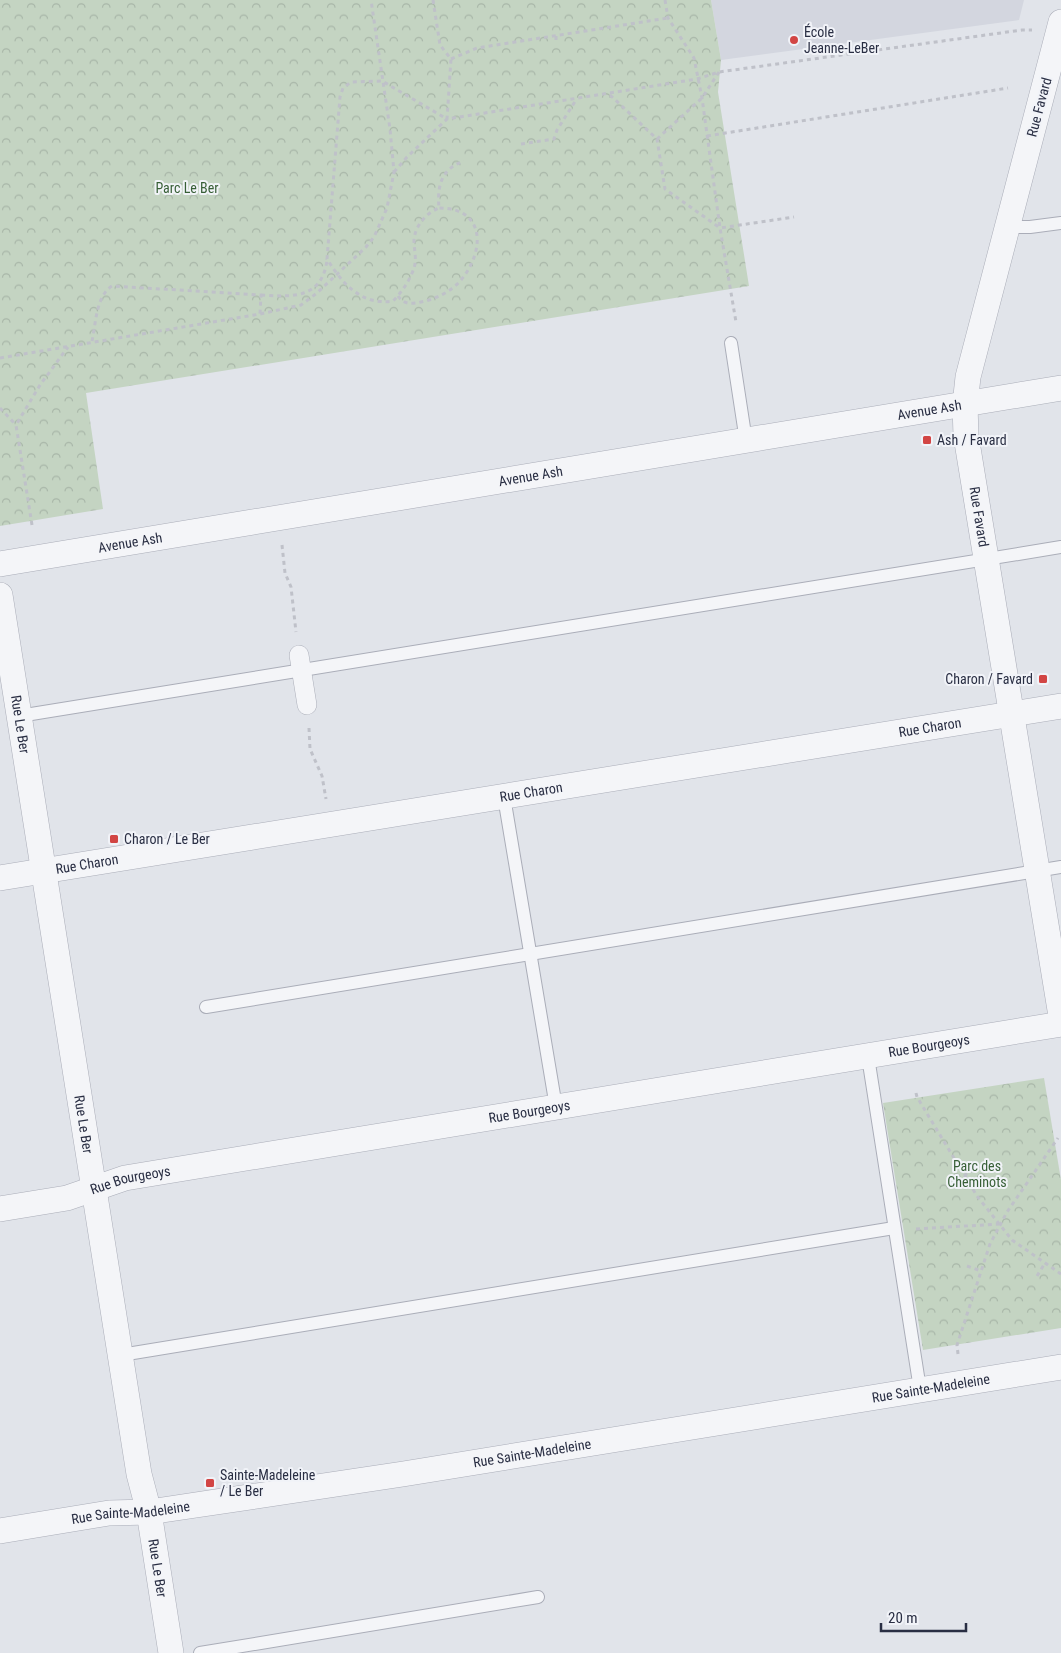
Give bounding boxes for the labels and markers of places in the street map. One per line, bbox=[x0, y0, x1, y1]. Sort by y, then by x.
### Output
place label: École Jeanne-LeBer bbox=[804, 23, 879, 56]
marker: École Jeanne-LeBer bbox=[788, 34, 800, 46]
place label: Ash / Favard bbox=[937, 432, 1007, 448]
marker: Ash / Favard bbox=[921, 434, 933, 446]
place label: Charon / Favard bbox=[945, 671, 1033, 687]
marker: Charon / Favard bbox=[1037, 673, 1049, 685]
place label: Charon / Le Ber bbox=[124, 831, 210, 847]
marker: Charon / Le Ber bbox=[108, 833, 120, 845]
place label: Sainte-Madeleine / Le Ber bbox=[220, 1467, 316, 1499]
marker: Sainte-Madeleine / Le Ber bbox=[204, 1477, 216, 1489]

